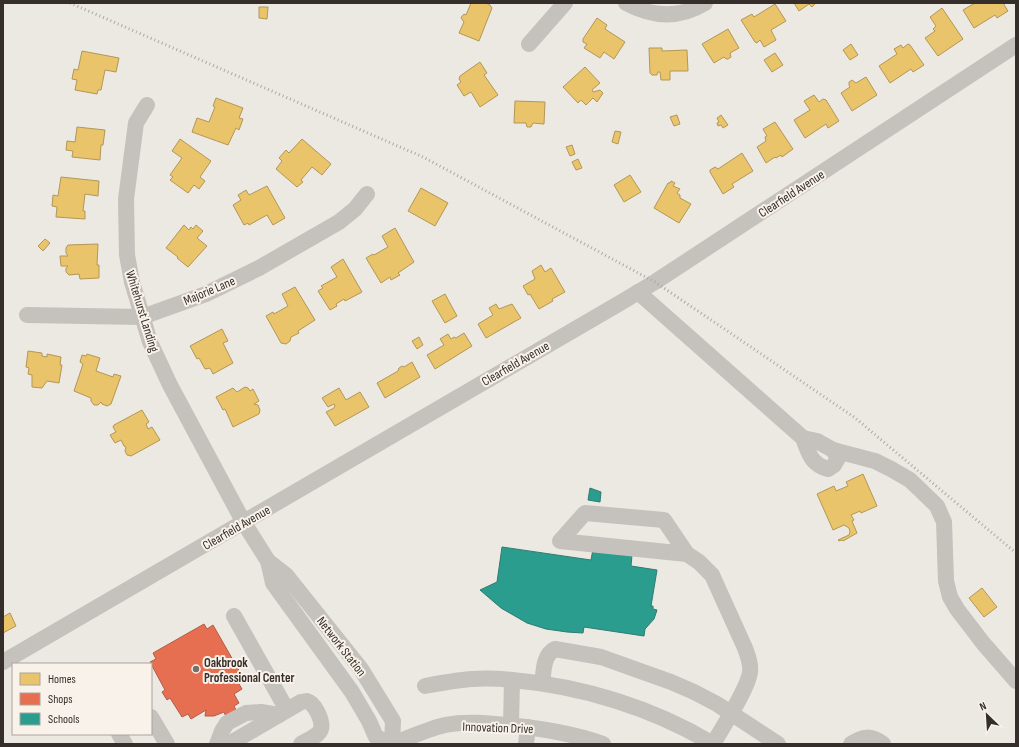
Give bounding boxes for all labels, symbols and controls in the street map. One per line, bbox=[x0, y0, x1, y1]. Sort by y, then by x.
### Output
street label: Clearfield Avenue bbox=[756, 167, 828, 221]
street label: Whitehurst Landing bbox=[122, 268, 162, 354]
street label: Majorie Lane bbox=[181, 273, 238, 309]
street label: Clearfield Avenue bbox=[479, 338, 552, 390]
street label: Clearfield Avenue bbox=[200, 502, 273, 554]
street label: Network Station bbox=[313, 614, 369, 680]
place label: Oakbrook Professional Center bbox=[204, 655, 294, 686]
legend bbox=[12, 663, 152, 735]
marker: Oakbrook Professional Center bbox=[191, 664, 201, 674]
text: Homes bbox=[48, 672, 76, 687]
text: Shops bbox=[48, 692, 73, 707]
north arrow bbox=[967, 695, 1007, 735]
text: N bbox=[978, 699, 989, 714]
text: Schools bbox=[48, 712, 80, 727]
street label: Innovation Drive bbox=[462, 719, 534, 737]

